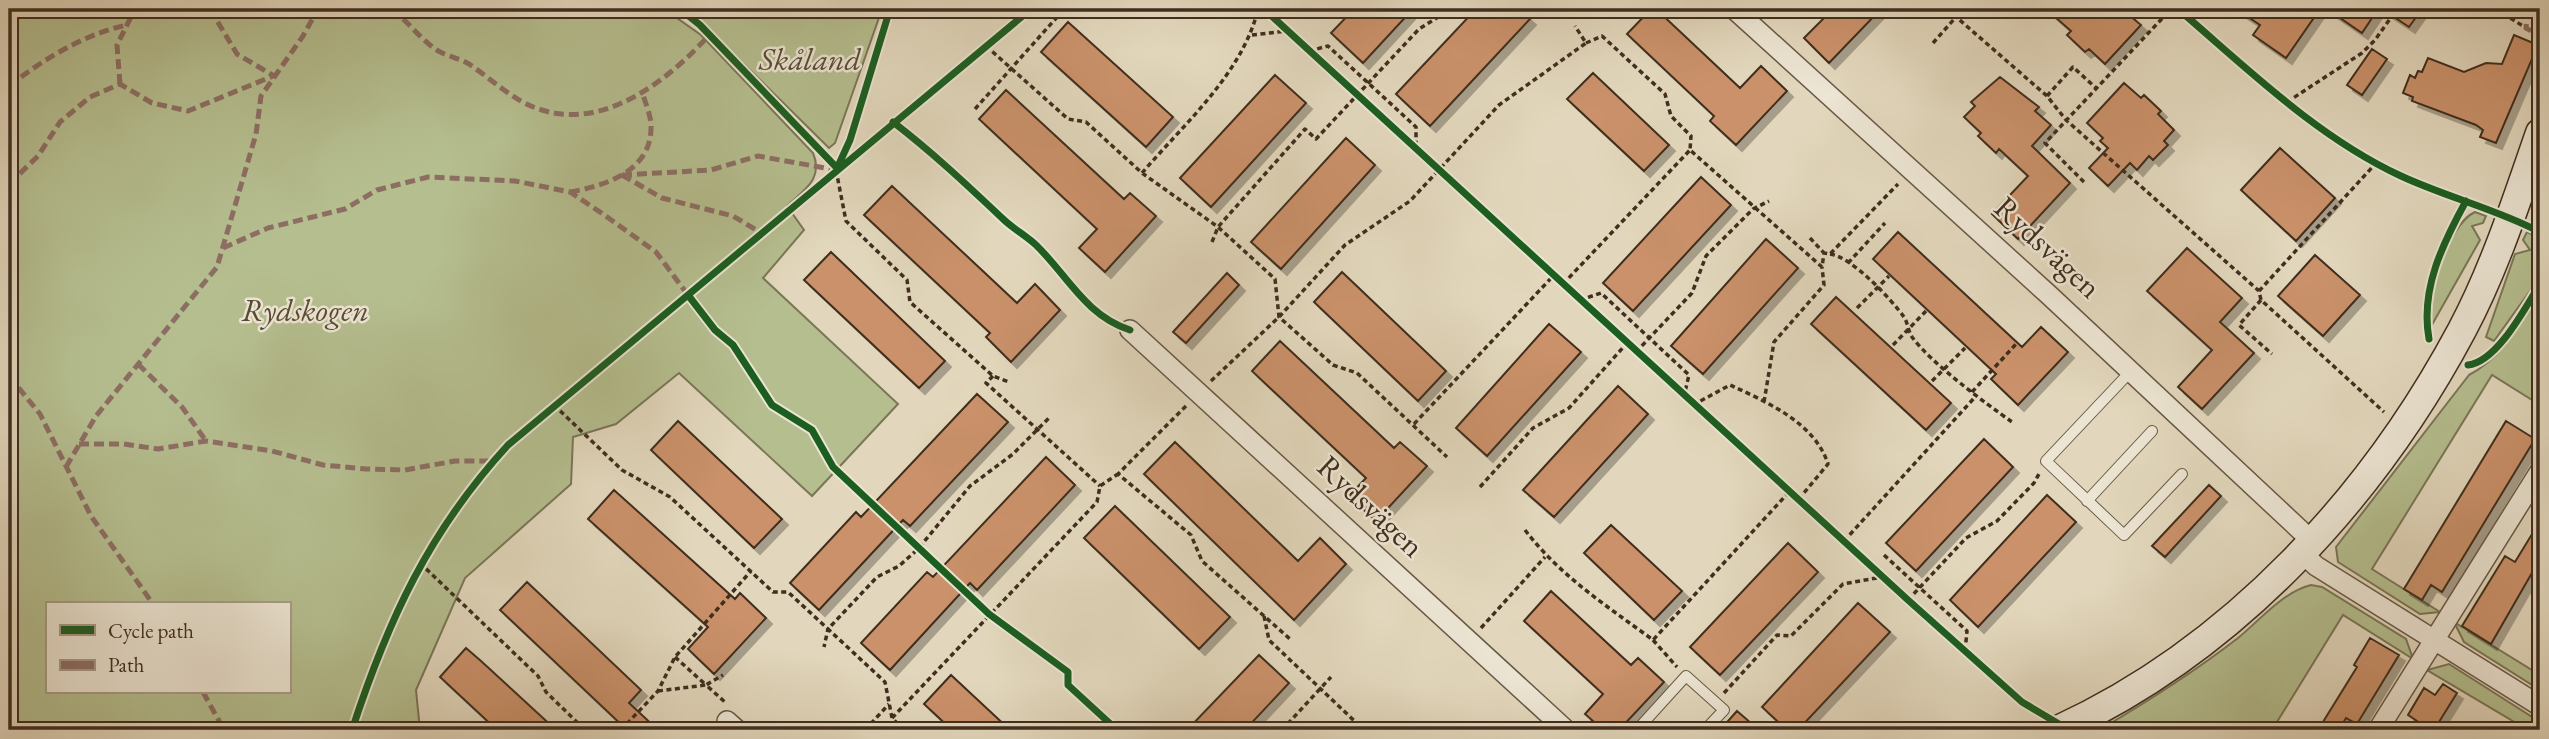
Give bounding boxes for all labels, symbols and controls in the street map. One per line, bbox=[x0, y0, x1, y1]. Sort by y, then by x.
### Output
park label: Skåland bbox=[758, 38, 862, 80]
street label: Rydsvägen bbox=[1985, 187, 2111, 307]
park label: Rydskogen bbox=[241, 289, 369, 331]
street label: Rydsvägen bbox=[1308, 446, 1434, 566]
legend bbox=[46, 602, 290, 694]
text: Cycle path bbox=[108, 617, 194, 644]
text: Path bbox=[108, 651, 145, 678]

